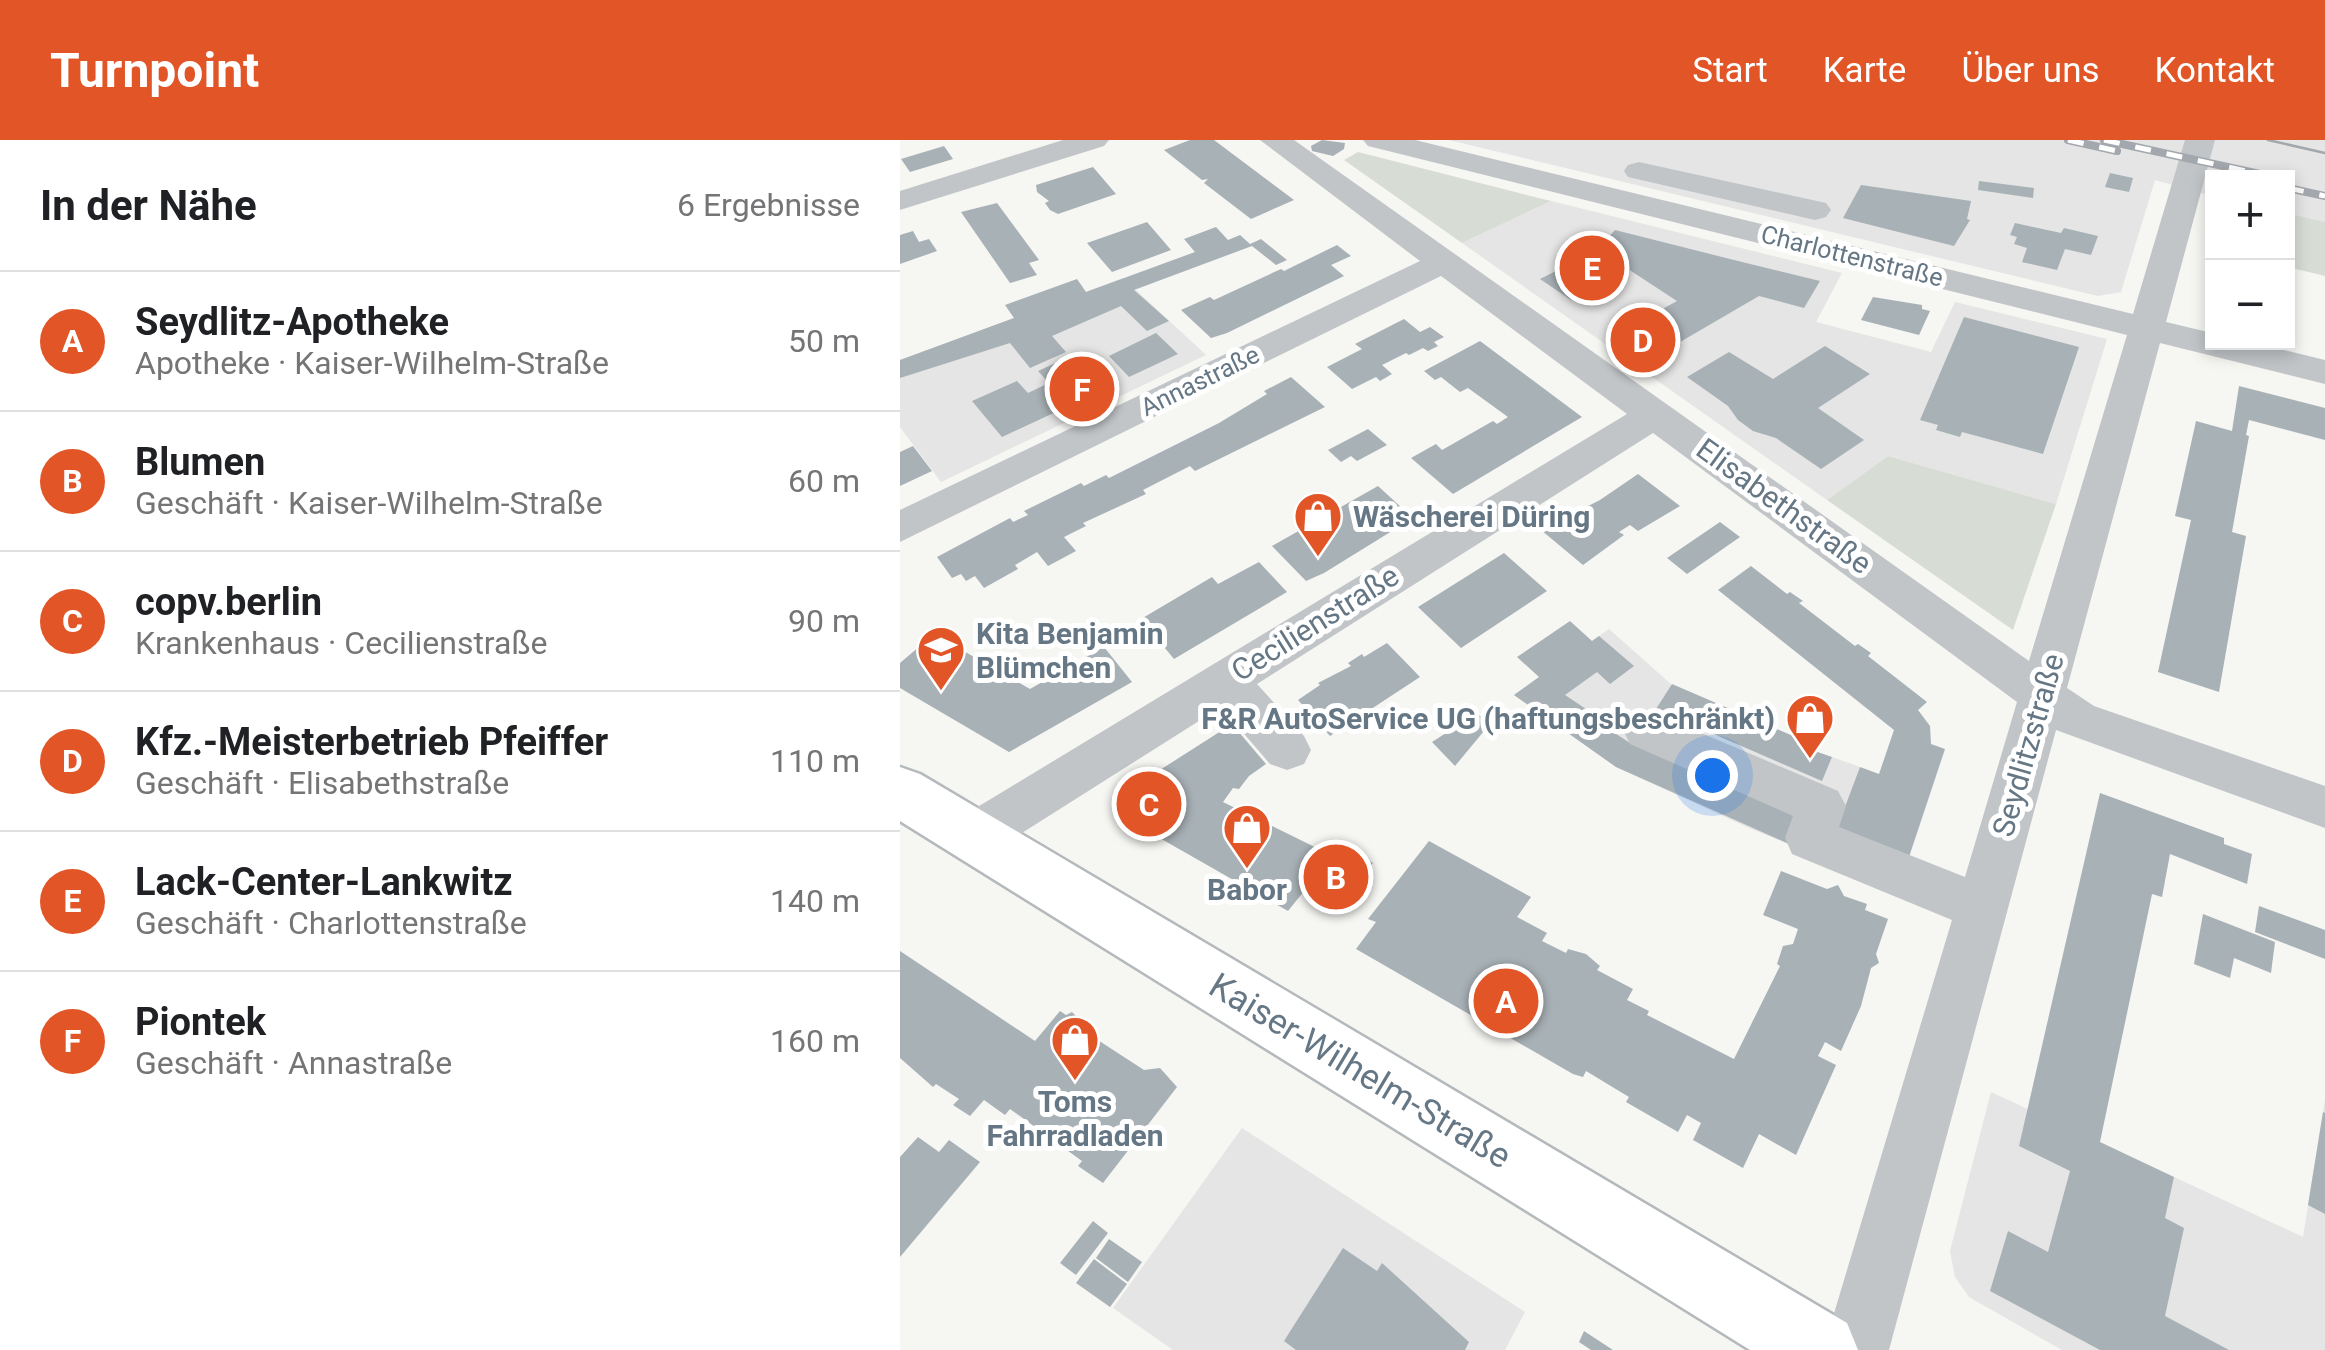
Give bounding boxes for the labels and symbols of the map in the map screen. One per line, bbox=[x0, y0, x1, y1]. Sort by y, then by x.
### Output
street label: Charlottenstraße bbox=[1758, 219, 1946, 293]
pin: E bbox=[1560, 230, 1624, 306]
pin: D bbox=[1610, 302, 1676, 378]
street label: Annastraße bbox=[1136, 340, 1264, 422]
pin: F bbox=[1050, 352, 1114, 426]
street label: Elisabethstraße bbox=[1690, 431, 1878, 581]
shop icon: Wäscherei Düring bbox=[1292, 490, 1344, 558]
place label: Wäscherei Düring bbox=[1353, 499, 1590, 534]
street label: Cecilienstraße bbox=[1225, 558, 1405, 688]
place label: Kita Benjamin Blümchen bbox=[976, 616, 1163, 685]
school or university icon: Kita Benjamin Blümchen bbox=[915, 624, 967, 692]
street label: Seydlitzstraße bbox=[1985, 649, 2071, 841]
shop icon: F&R AutoService UG (haftungsbeschränkt) bbox=[1784, 692, 1836, 760]
place label: F&R AutoService UG (haftungsbeschränkt) bbox=[1201, 701, 1775, 736]
your location bbox=[1687, 750, 1738, 801]
pin: C bbox=[1116, 766, 1182, 842]
shop icon: Babor bbox=[1221, 802, 1273, 870]
pin: B bbox=[1304, 840, 1368, 914]
place label: Babor bbox=[1207, 872, 1287, 907]
pin: A bbox=[1474, 964, 1538, 1038]
street label: Kaiser-Wilhelm-Straße bbox=[1202, 965, 1518, 1177]
shop icon: Toms Fahrradladen bbox=[1049, 1014, 1101, 1082]
place label: Toms Fahrradladen bbox=[986, 1084, 1164, 1153]

